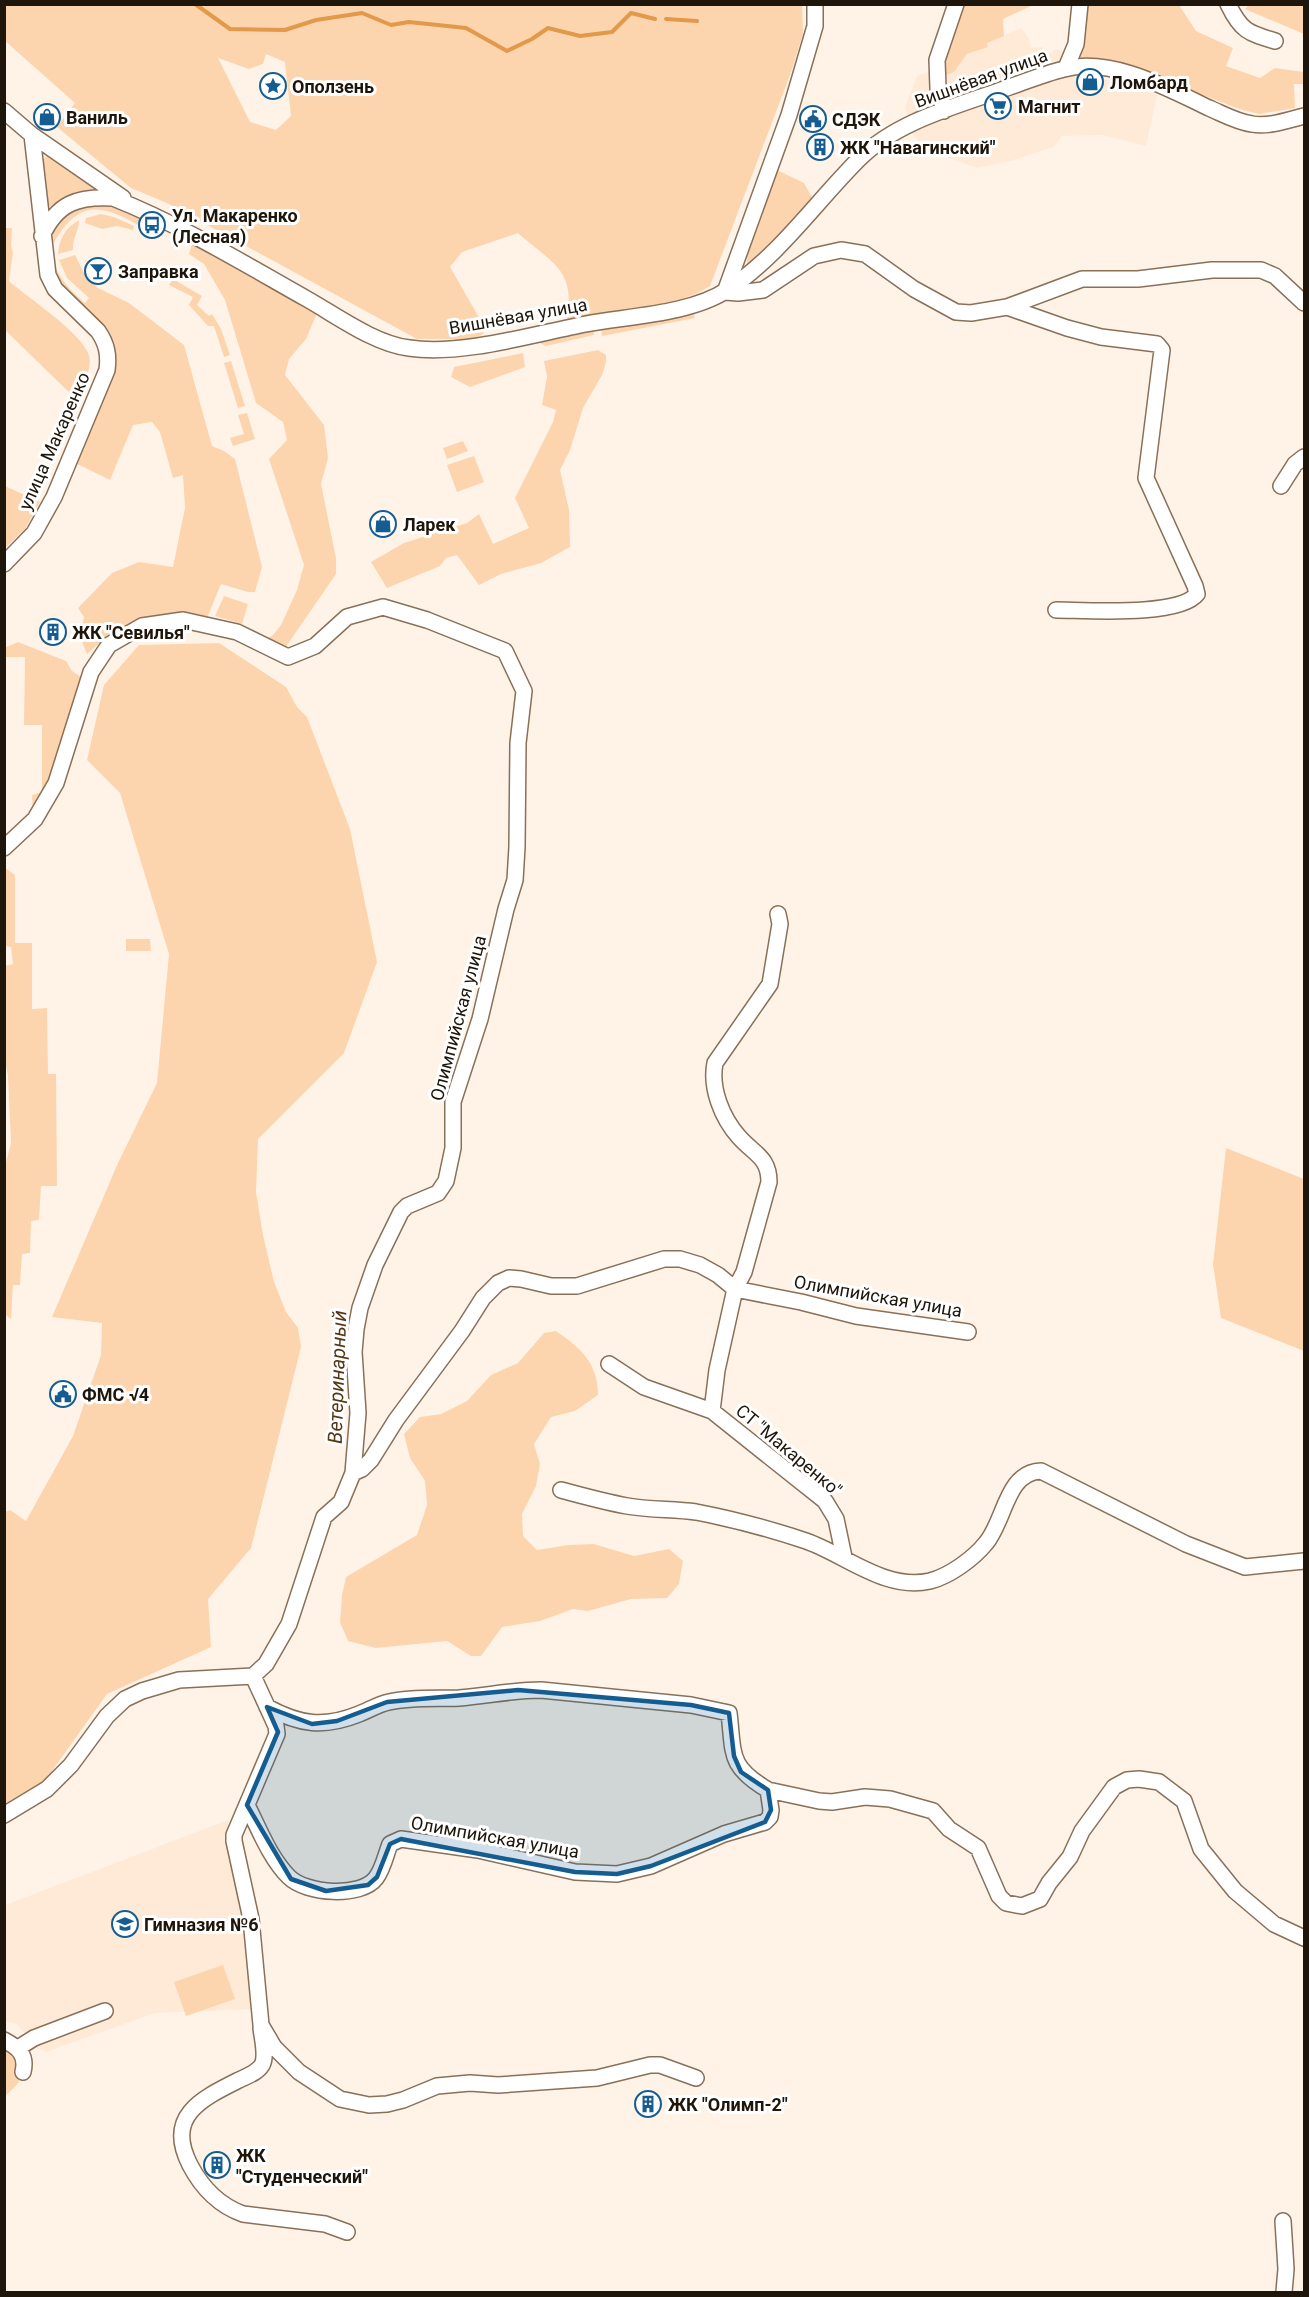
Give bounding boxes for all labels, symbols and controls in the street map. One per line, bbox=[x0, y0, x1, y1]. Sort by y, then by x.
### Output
street label: Вишнёвая улица bbox=[912, 44, 1050, 112]
shop icon: Ломбард bbox=[1075, 67, 1105, 97]
place icon: Оползень bbox=[258, 71, 288, 101]
place label: Ломбард bbox=[1110, 72, 1188, 93]
place label: Оползень bbox=[292, 76, 374, 97]
supermarket icon: Магнит bbox=[983, 91, 1013, 121]
place label: Магнит bbox=[1018, 96, 1081, 117]
shop icon: Ваниль bbox=[32, 102, 62, 132]
public building icon: СДЭК bbox=[798, 104, 828, 134]
place label: Ваниль bbox=[66, 107, 128, 128]
place label: СДЭК bbox=[832, 109, 881, 130]
building icon: ЖК "Навагинский" bbox=[805, 132, 835, 162]
place label: ЖК "Навагинский" bbox=[840, 137, 996, 158]
place label: Ул. Макаренко (Лесная) bbox=[172, 205, 298, 248]
bus stop icon: Ул. Макаренко (Лесная) bbox=[137, 210, 167, 240]
bar icon: Заправка bbox=[83, 256, 113, 286]
place label: Заправка bbox=[118, 261, 199, 282]
street label: Вишнёвая улица bbox=[447, 294, 589, 338]
street label: улица Макаренко bbox=[14, 369, 94, 513]
shop icon: Ларек bbox=[368, 509, 398, 539]
place label: Ларек bbox=[403, 514, 456, 535]
building icon: ЖК "Севилья" bbox=[38, 617, 68, 647]
place label: ЖК "Севилья" bbox=[72, 622, 190, 643]
street label: Олимпийская улица bbox=[426, 933, 490, 1103]
street label: Олимпийская улица bbox=[792, 1271, 964, 1321]
water label: Ветеринарный bbox=[323, 1310, 351, 1444]
public building icon: ФМС √4 bbox=[48, 1379, 78, 1409]
place label: ФМС √4 bbox=[82, 1384, 149, 1405]
street label: СТ "Макаренко" bbox=[732, 1400, 846, 1500]
street label: Олимпийская улица bbox=[409, 1812, 581, 1862]
school or university icon: Гимназия №6 bbox=[110, 1909, 140, 1939]
place label: Гимназия №6 bbox=[144, 1914, 259, 1935]
building icon: ЖК "Олимп-2" bbox=[633, 2089, 663, 2119]
place label: ЖК "Олимп-2" bbox=[668, 2094, 788, 2115]
place label: ЖК "Студенческий" bbox=[236, 2145, 368, 2187]
building icon: ЖК "Студенческий" bbox=[202, 2150, 232, 2180]

